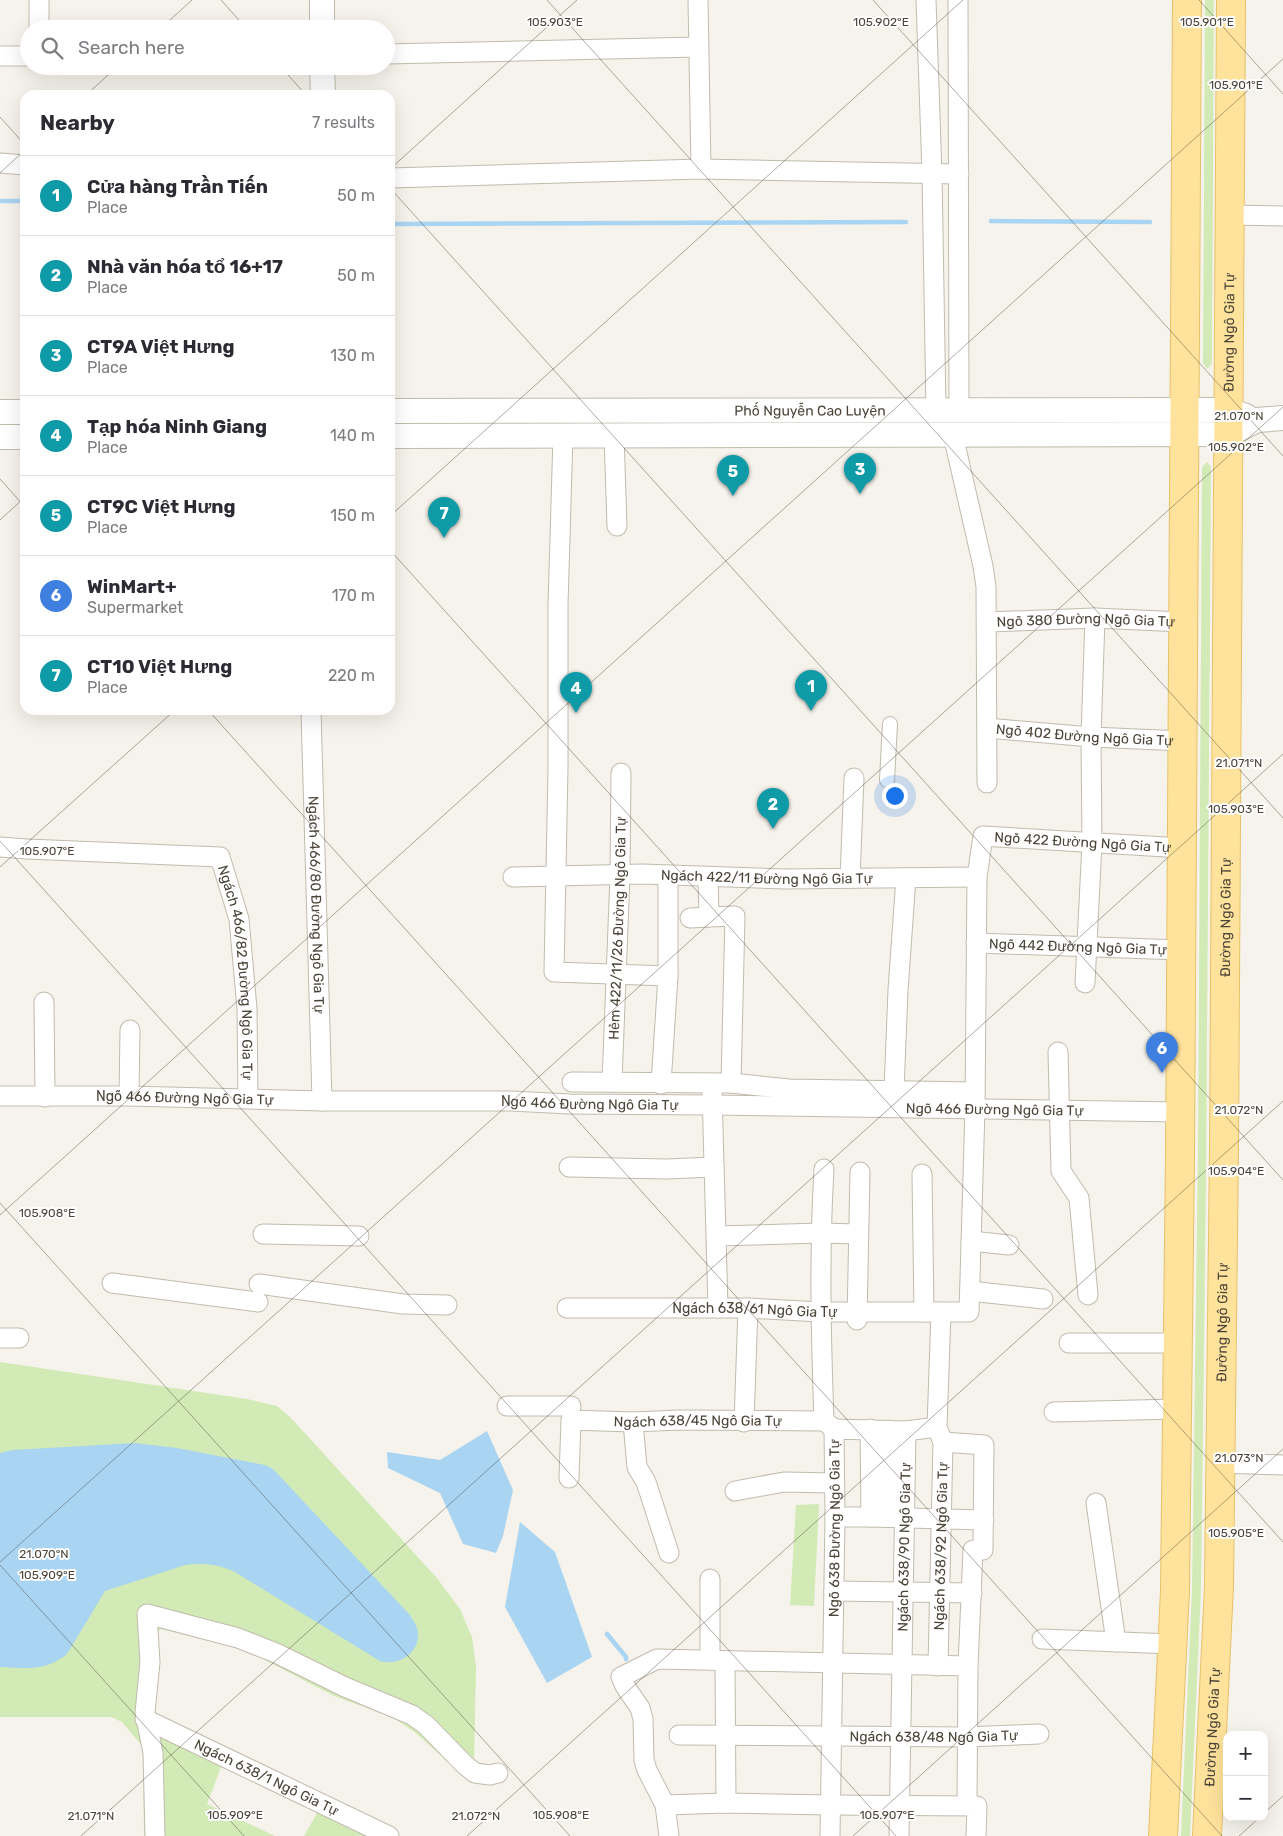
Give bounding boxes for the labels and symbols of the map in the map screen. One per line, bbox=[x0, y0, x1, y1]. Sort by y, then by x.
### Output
text: 105.903°E bbox=[527, 15, 583, 29]
text: 105.902°E bbox=[853, 15, 909, 29]
text: 105.901°E bbox=[1180, 15, 1234, 29]
text: 105.901°E bbox=[1209, 78, 1263, 92]
street label: Đường Ngô Gia Tự bbox=[1220, 273, 1238, 392]
street label: Phố Nguyễn Cao Luyện bbox=[734, 401, 886, 419]
text: 21.070°N bbox=[1214, 409, 1264, 423]
text: 105.902°E bbox=[1208, 440, 1264, 454]
pin: 3 bbox=[844, 453, 876, 494]
pin: 5 bbox=[717, 455, 749, 496]
pin: 7 bbox=[428, 497, 460, 538]
street label: Ngõ 380 Đường Ngô Gia Tự bbox=[996, 609, 1176, 630]
pin: 1 bbox=[795, 670, 827, 711]
pin: 4 bbox=[560, 672, 592, 713]
street label: Ngõ 402 Đường Ngô Gia Tự bbox=[995, 720, 1174, 749]
text: 21.071°N bbox=[1216, 756, 1262, 770]
your location bbox=[882, 783, 908, 809]
pin: 2 bbox=[757, 788, 789, 829]
street label: Ngách 466/80 Đường Ngô Gia Tự bbox=[305, 796, 328, 1014]
text: 105.903°E bbox=[1208, 802, 1264, 816]
street label: Hẻm 422/11/26 Đường Ngô Gia Tự bbox=[605, 816, 629, 1040]
street label: Ngõ 422 Đường Ngô Gia Tự bbox=[994, 828, 1172, 856]
text: 105.907°E bbox=[19, 844, 75, 858]
street label: Đường Ngô Gia Tự bbox=[1217, 858, 1234, 977]
street label: Ngách 466/82 Đường Ngô Gia Tự bbox=[215, 863, 256, 1080]
street label: Ngách 422/11 Đường Ngô Gia Tự bbox=[661, 866, 873, 888]
street label: Ngõ 442 Đường Ngô Gia Tự bbox=[989, 935, 1167, 958]
pin: 6 bbox=[1146, 1032, 1178, 1073]
street label: Ngõ 466 Đường Ngô Gia Tự bbox=[96, 1087, 274, 1108]
street label: Ngõ 466 Đường Ngô Gia Tự bbox=[501, 1092, 679, 1113]
street label: Ngõ 466 Đường Ngô Gia Tự bbox=[906, 1099, 1084, 1119]
text: 21.072°N bbox=[1215, 1103, 1263, 1117]
text: 105.904°E bbox=[1208, 1164, 1264, 1178]
text: 105.908°E bbox=[19, 1206, 75, 1220]
street label: Đường Ngô Gia Tự bbox=[1213, 1262, 1231, 1382]
street label: Ngách 638/61 Ngô Gia Tự bbox=[672, 1300, 838, 1321]
street label: Ngách 638/45 Ngô Gia Tự bbox=[613, 1411, 782, 1431]
street label: Ngõ 638 Đường Ngô Gia Tự bbox=[825, 1439, 844, 1617]
text: 21.073°N bbox=[1214, 1451, 1264, 1465]
street label: Ngách 638/92 Ngô Gia Tự bbox=[930, 1461, 951, 1631]
street label: Ngách 638/90 Ngô Gia Tự bbox=[894, 1462, 914, 1632]
text: 105.905°E bbox=[1208, 1526, 1264, 1540]
text: 21.070°N bbox=[19, 1547, 69, 1561]
text: 105.909°E bbox=[19, 1568, 75, 1582]
street label: Đường Ngô Gia Tự bbox=[1201, 1667, 1224, 1787]
street label: Ngách 638/48 Ngô Gia Tự bbox=[849, 1726, 1019, 1746]
street label: Ngách 638/1 Ngô Gia Tự bbox=[192, 1735, 342, 1819]
text: 105.909°E bbox=[207, 1808, 263, 1822]
text: 105.908°E bbox=[533, 1808, 589, 1822]
text: 105.907°E bbox=[859, 1808, 915, 1822]
text: 21.071°N bbox=[68, 1809, 114, 1823]
text: 21.072°N bbox=[452, 1809, 500, 1823]

